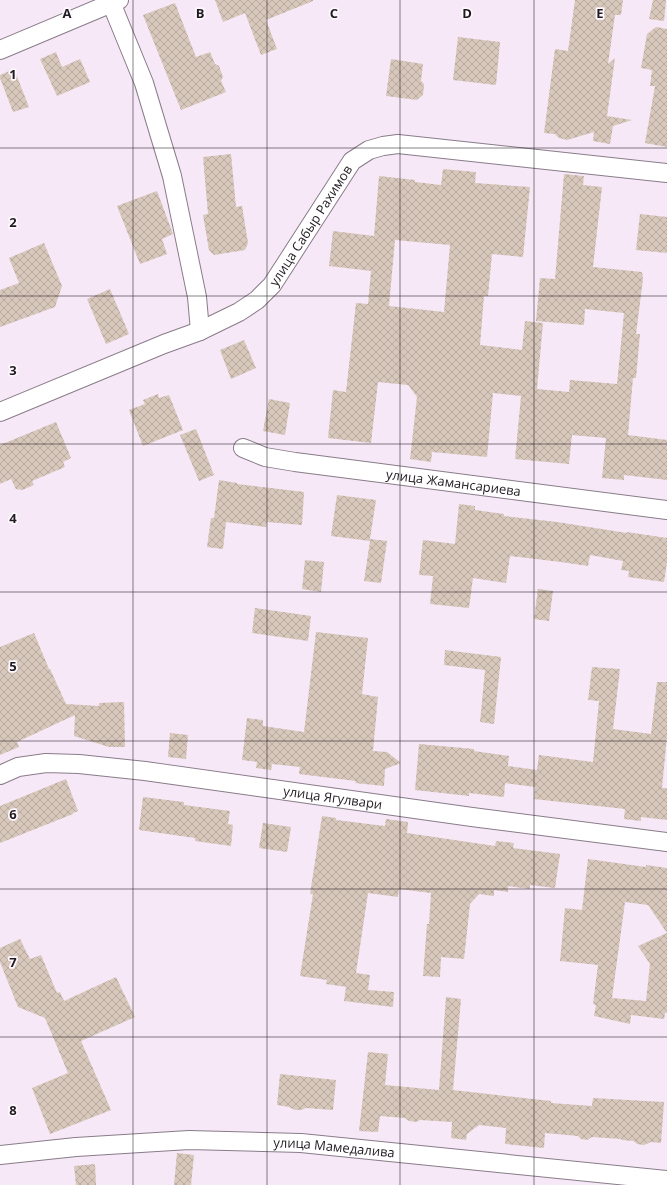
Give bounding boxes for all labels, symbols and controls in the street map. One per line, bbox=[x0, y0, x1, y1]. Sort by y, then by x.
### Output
text: A bbox=[63, 4, 72, 22]
text: B bbox=[196, 4, 205, 22]
text: C bbox=[330, 4, 338, 22]
text: D bbox=[462, 4, 472, 22]
text: E bbox=[596, 4, 604, 22]
text: 1 bbox=[9, 65, 17, 83]
street label: улица Сабыр Рахимов bbox=[265, 161, 356, 289]
text: 2 bbox=[9, 213, 17, 231]
text: 3 bbox=[9, 361, 17, 379]
street label: улица Жамансариева bbox=[385, 465, 522, 500]
text: 4 bbox=[9, 509, 17, 527]
text: 5 bbox=[9, 657, 17, 675]
street label: улица Ягулвари bbox=[282, 782, 383, 813]
text: 6 bbox=[9, 805, 17, 823]
text: 7 bbox=[9, 953, 17, 971]
text: 8 bbox=[9, 1101, 17, 1119]
street label: улица Мамедалива bbox=[273, 1133, 396, 1161]

